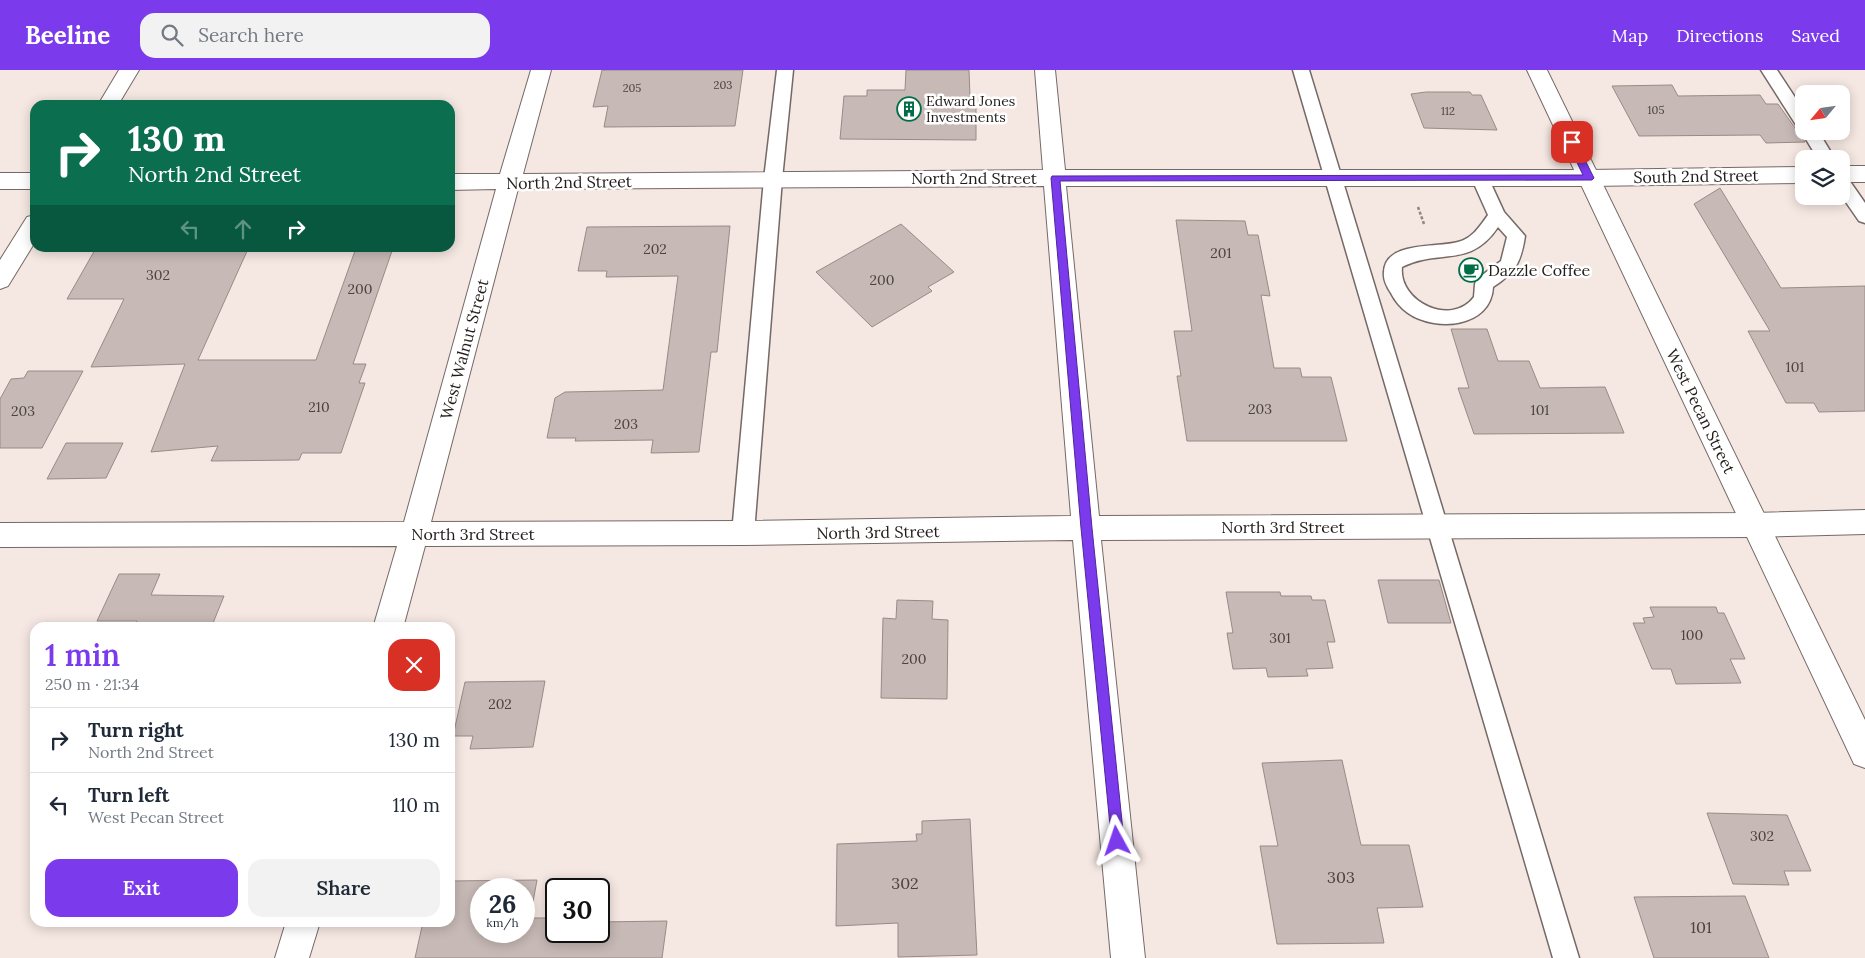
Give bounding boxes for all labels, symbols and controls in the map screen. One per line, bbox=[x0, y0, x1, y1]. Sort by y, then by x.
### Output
search box bbox=[140, 13, 490, 58]
text: Beeline bbox=[25, 20, 110, 51]
icon: search bbox=[158, 21, 186, 49]
text: Search here bbox=[198, 23, 304, 47]
text: Map bbox=[1612, 24, 1648, 47]
text: Directions bbox=[1676, 24, 1763, 47]
text: Saved bbox=[1791, 24, 1840, 47]
house number: 203 bbox=[714, 78, 732, 92]
house number: 205 bbox=[623, 81, 641, 95]
north arrow bbox=[1795, 85, 1850, 140]
map controls bbox=[1795, 85, 1850, 205]
place label: Edward Jones Investments bbox=[926, 92, 1015, 126]
building icon: Edward Jones Investments bbox=[896, 96, 922, 122]
house number: 105 bbox=[1648, 103, 1664, 117]
house number: 112 bbox=[1441, 104, 1455, 118]
text: 130 m bbox=[128, 116, 225, 161]
icon: right bbox=[45, 120, 110, 185]
pin bbox=[1551, 121, 1593, 163]
icon: arrive bbox=[1558, 128, 1586, 156]
button: layers bbox=[1795, 150, 1850, 205]
text: North 2nd Street bbox=[128, 160, 301, 188]
street label: South 2nd Street bbox=[1633, 165, 1760, 187]
street label: North 2nd Street bbox=[911, 168, 1038, 188]
street label: North 2nd Street bbox=[506, 171, 633, 193]
icon: left bbox=[176, 215, 204, 243]
icon: ahead bbox=[229, 215, 257, 243]
icon: right bbox=[282, 215, 310, 243]
house number: 202 bbox=[643, 240, 667, 258]
house number: 201 bbox=[1210, 244, 1232, 262]
cafe icon: Dazzle Coffee bbox=[1458, 257, 1484, 283]
place label: Dazzle Coffee bbox=[1488, 260, 1591, 280]
house number: 302 bbox=[146, 266, 170, 284]
house number: 200 bbox=[870, 271, 894, 289]
street label: West Walnut Street bbox=[436, 276, 493, 421]
house number: 200 bbox=[348, 280, 372, 298]
street label: West Pecan Street bbox=[1662, 346, 1740, 477]
house number: 101 bbox=[1786, 358, 1804, 376]
house number: 210 bbox=[308, 398, 330, 416]
house number: 203 bbox=[1248, 400, 1272, 418]
house number: 101 bbox=[1531, 401, 1549, 419]
house number: 203 bbox=[11, 402, 35, 420]
house number: 203 bbox=[614, 415, 638, 433]
street label: North 3rd Street bbox=[1221, 517, 1345, 537]
street label: North 3rd Street bbox=[816, 521, 941, 543]
street label: North 3rd Street bbox=[411, 524, 535, 544]
house number: 100 bbox=[1681, 626, 1703, 644]
house number: 301 bbox=[1269, 629, 1291, 647]
text: 1 min bbox=[45, 636, 120, 674]
button: close bbox=[388, 639, 440, 691]
house number: 200 bbox=[902, 650, 926, 668]
text: 250 m · 21:34 bbox=[45, 674, 139, 694]
house number: 202 bbox=[488, 695, 512, 713]
text: Turn right bbox=[88, 718, 184, 742]
icon: right bbox=[45, 726, 73, 754]
text: 130 m bbox=[389, 728, 440, 752]
text: North 2nd Street bbox=[88, 742, 214, 762]
text: Turn left bbox=[88, 783, 169, 807]
icon: left bbox=[45, 791, 73, 819]
text: 110 m bbox=[392, 793, 440, 817]
text: West Pecan Street bbox=[88, 807, 224, 827]
position arrow bbox=[1090, 814, 1142, 866]
house number: 302 bbox=[1750, 827, 1774, 845]
button: Exit bbox=[45, 859, 238, 917]
button: Share bbox=[248, 859, 440, 917]
house number: 303 bbox=[1327, 867, 1355, 887]
house number: 302 bbox=[891, 873, 919, 893]
speed limit sign: 30 bbox=[545, 878, 610, 943]
text: 26 bbox=[489, 888, 516, 920]
text: km/h bbox=[486, 915, 519, 930]
house number: 101 bbox=[1690, 917, 1712, 937]

